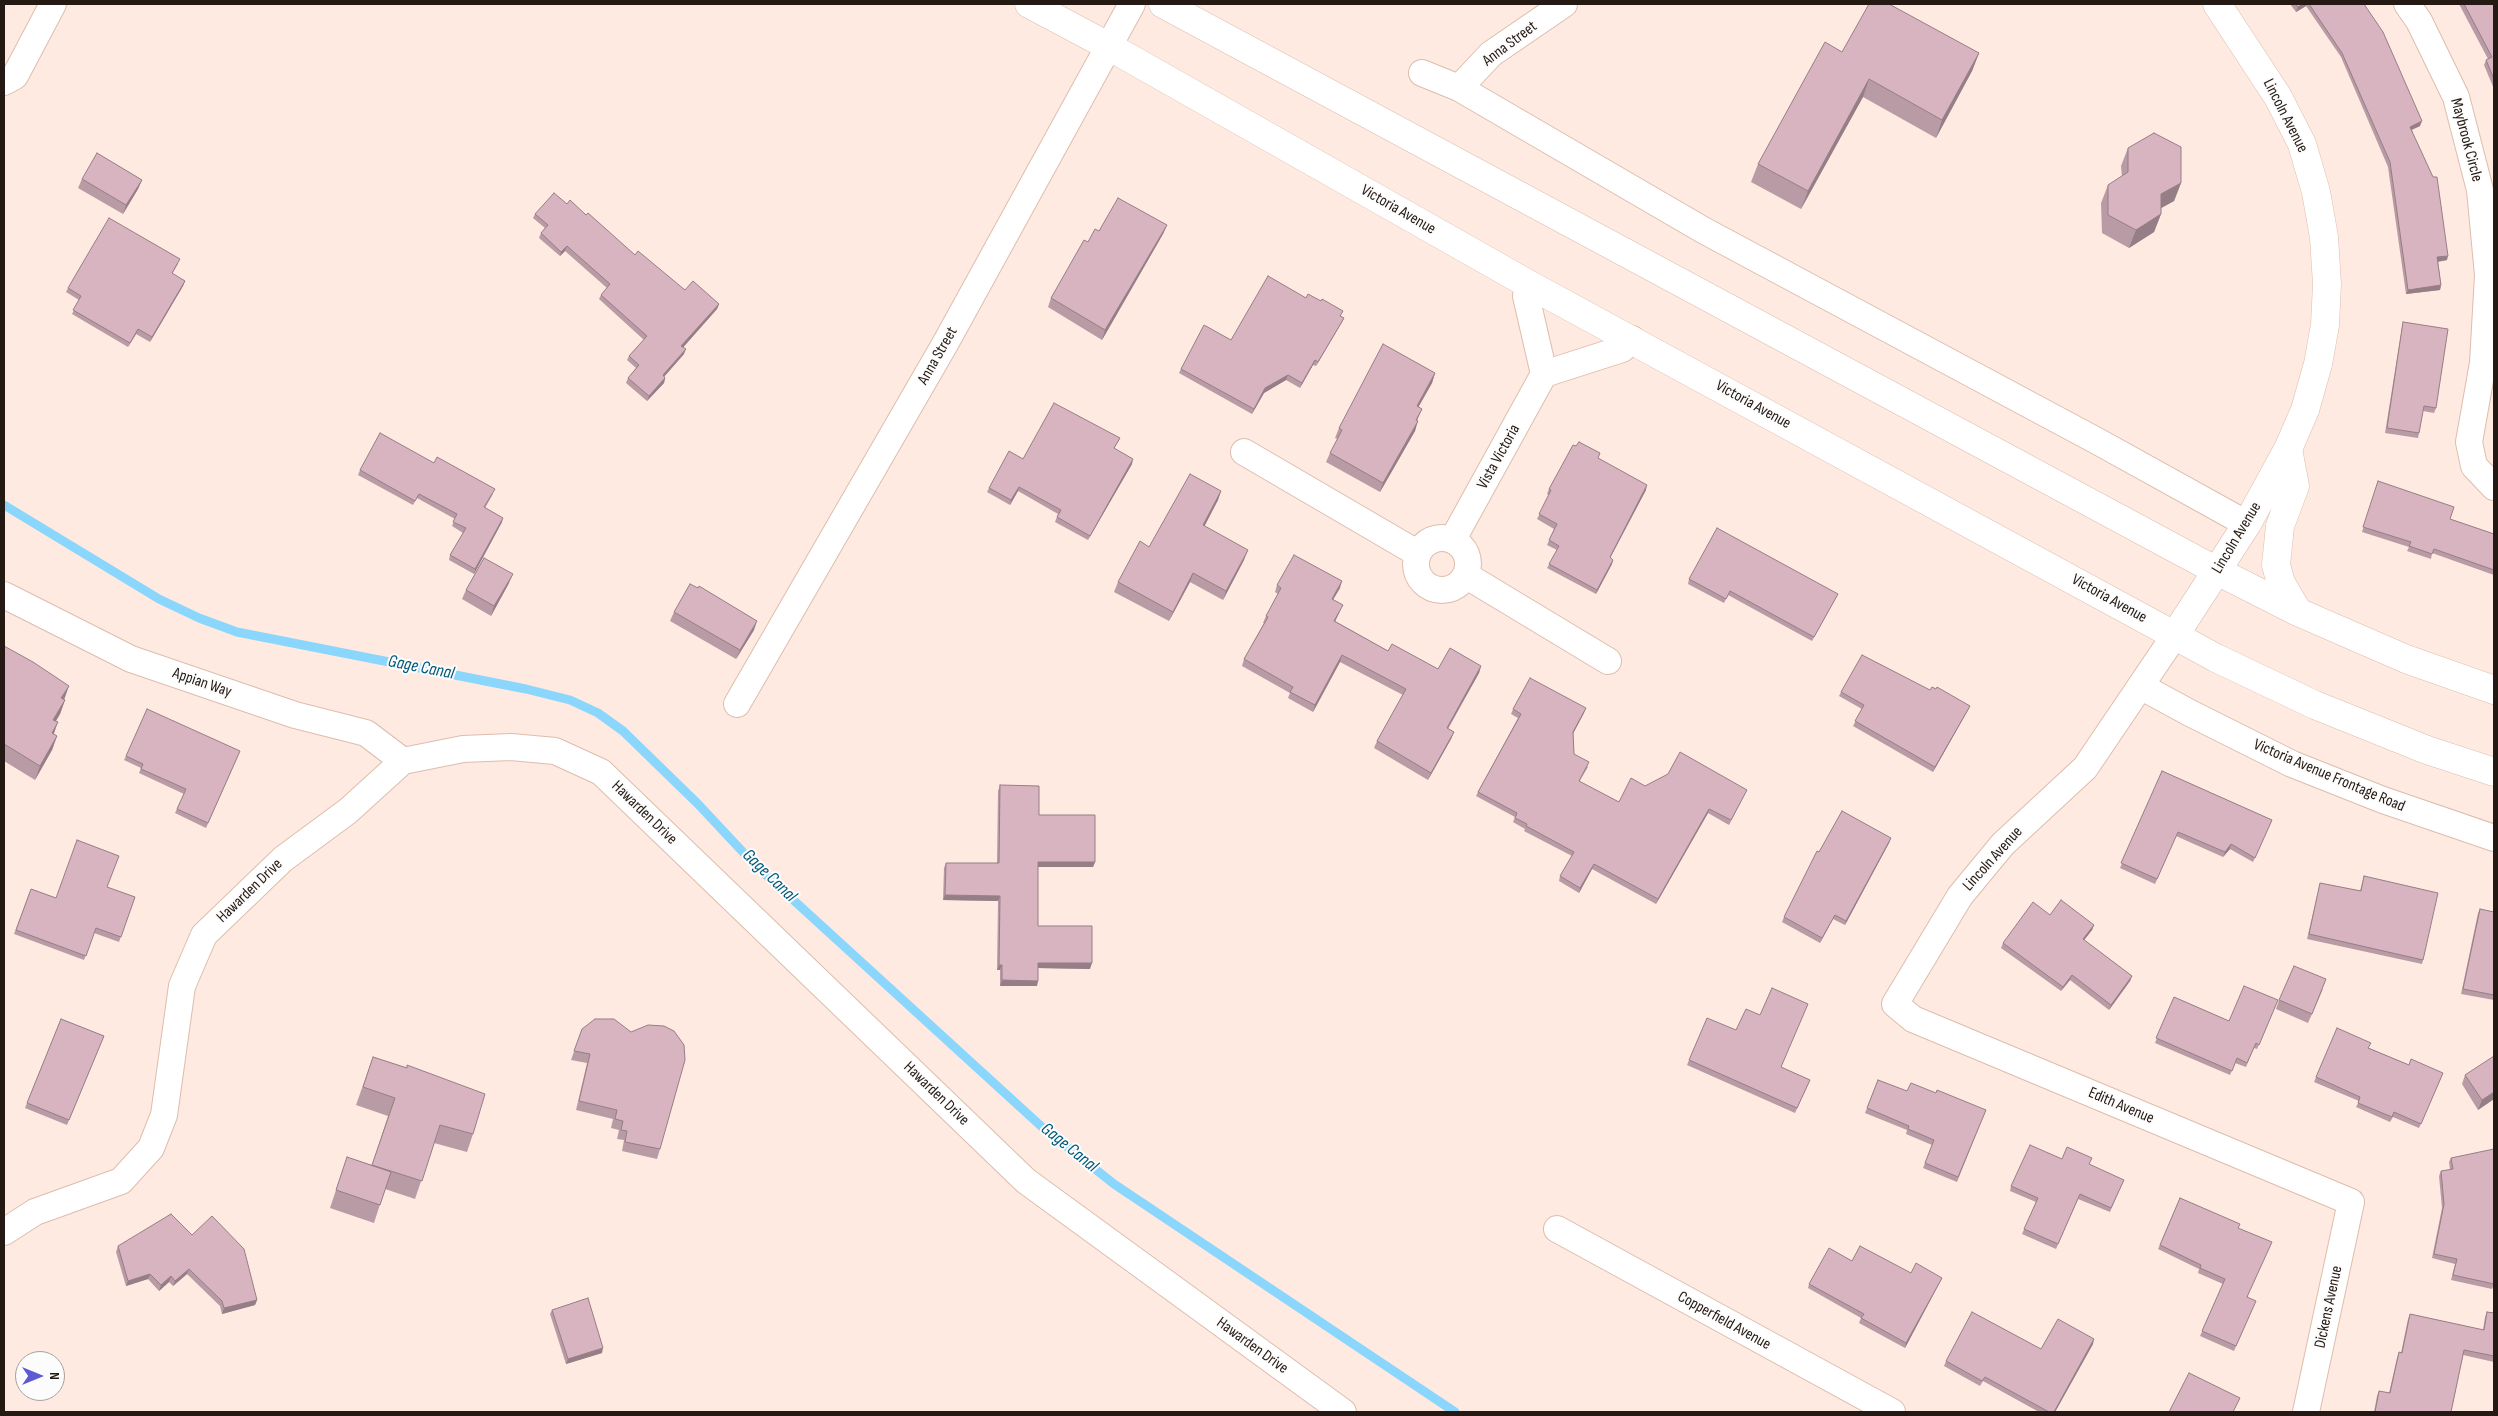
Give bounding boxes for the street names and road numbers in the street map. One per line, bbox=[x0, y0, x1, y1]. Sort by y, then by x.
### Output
street label: Anna Street bbox=[1479, 17, 1541, 71]
street label: Lincoln Avenue bbox=[2258, 76, 2312, 156]
street label: Maybrook Circle bbox=[2446, 96, 2486, 184]
street label: Victoria Avenue bbox=[1357, 181, 1439, 239]
street label: Anna Street bbox=[914, 324, 962, 388]
street label: Victoria Avenue bbox=[1712, 376, 1794, 434]
street label: Vista Victoria bbox=[1473, 421, 1525, 493]
street label: Lincoln Avenue bbox=[2208, 499, 2266, 577]
street label: Victoria Avenue bbox=[2068, 570, 2150, 628]
street label: Appian Way bbox=[170, 664, 234, 702]
street label: Victoria Avenue Frontage Road bbox=[2250, 735, 2408, 817]
street label: Hawarden Drive bbox=[607, 777, 681, 849]
street label: Lincoln Avenue bbox=[1959, 823, 2027, 895]
street label: Hawarden Drive bbox=[213, 855, 287, 927]
street label: Hawarden Drive bbox=[899, 1058, 973, 1130]
street label: Edith Avenue bbox=[2085, 1084, 2157, 1128]
street label: Dickens Avenue bbox=[2311, 1264, 2347, 1350]
street label: Copperfield Avenue bbox=[1674, 1288, 1774, 1354]
street label: Hawarden Drive bbox=[1212, 1314, 1292, 1378]

